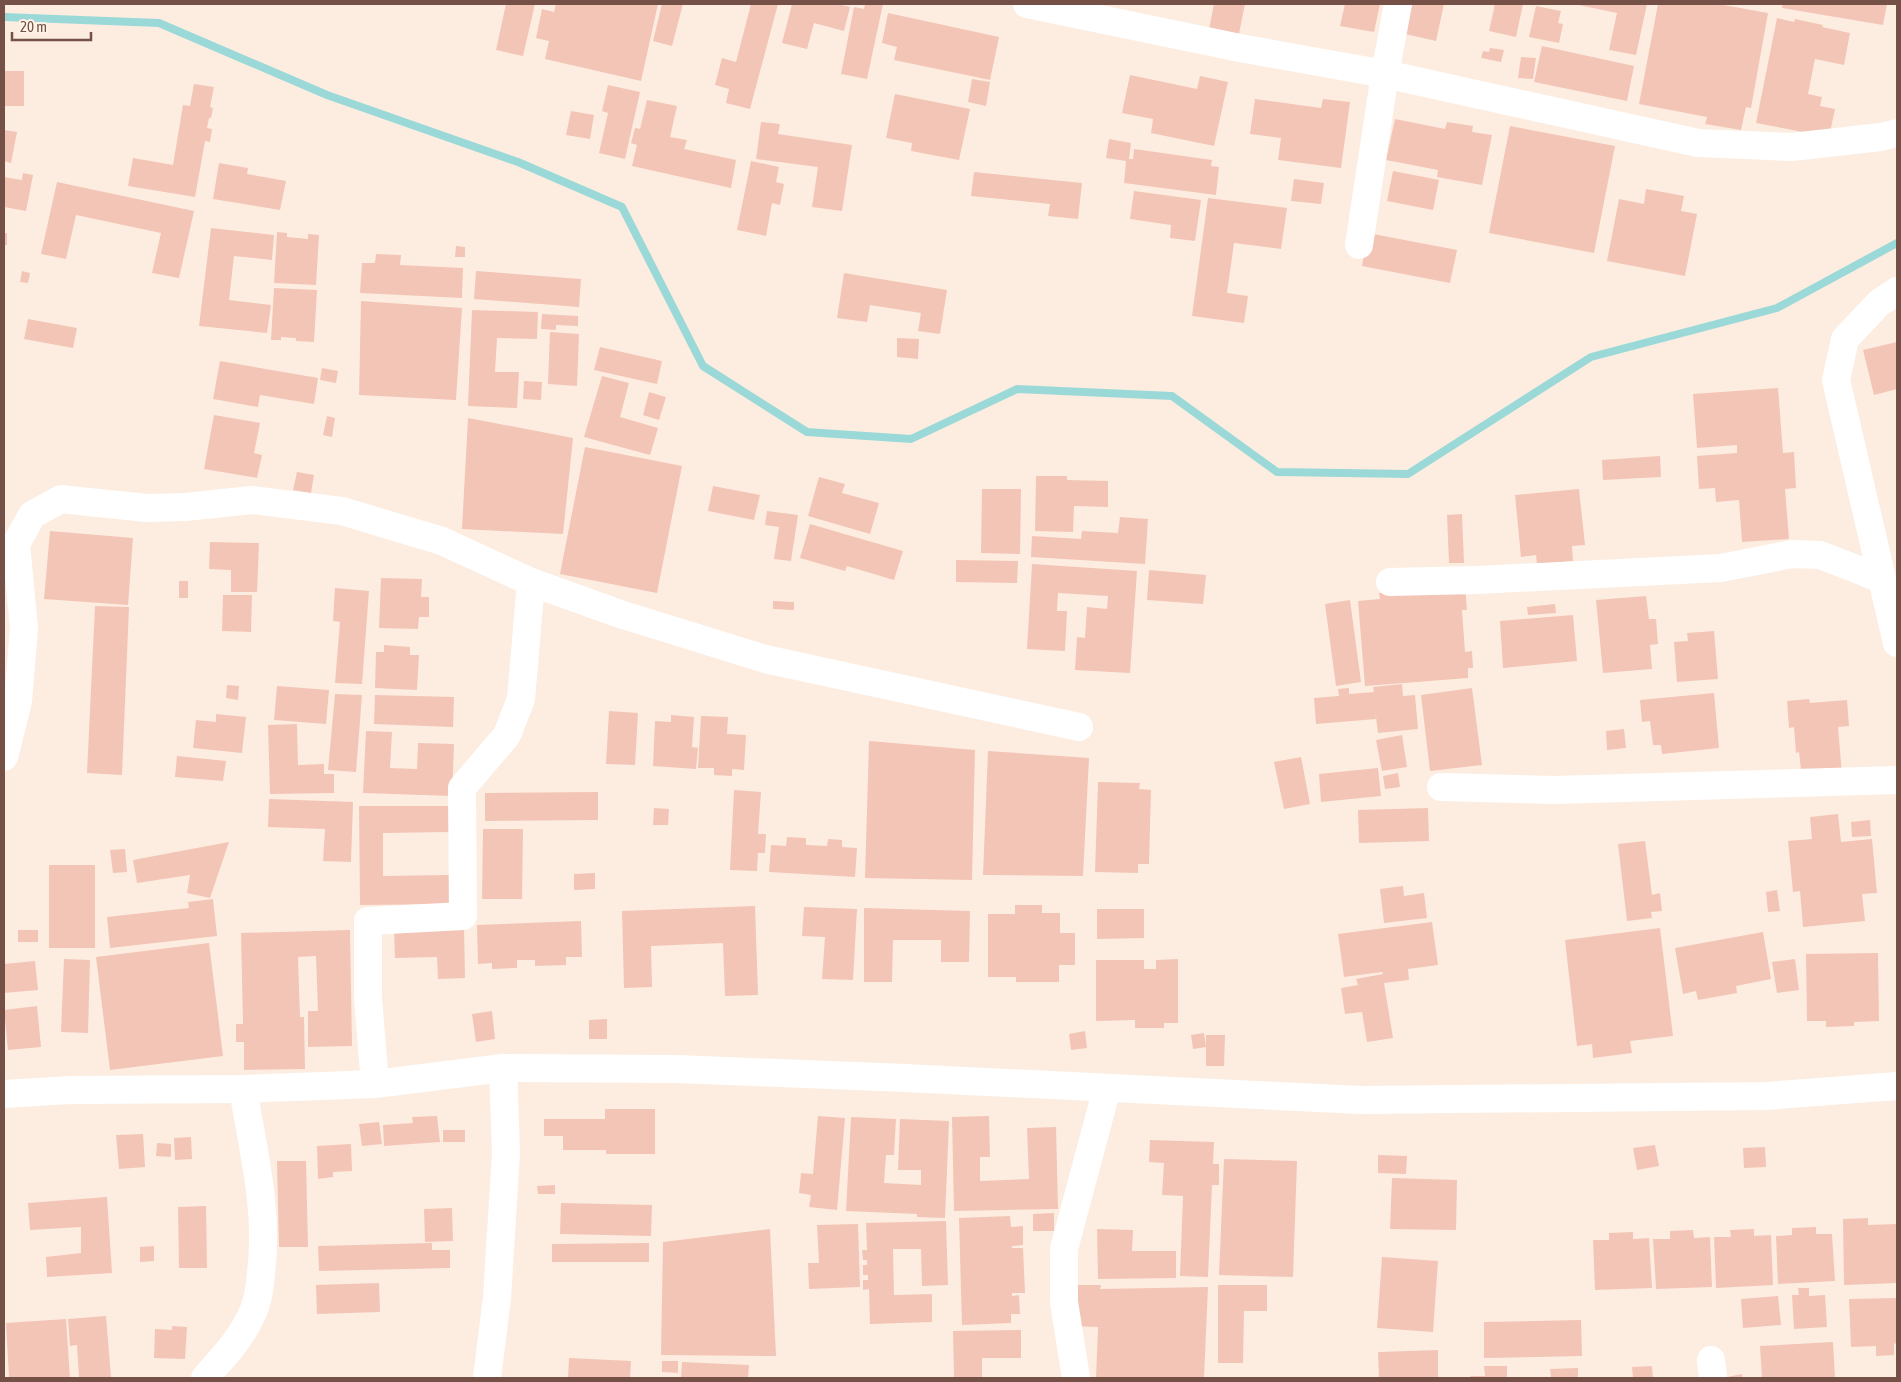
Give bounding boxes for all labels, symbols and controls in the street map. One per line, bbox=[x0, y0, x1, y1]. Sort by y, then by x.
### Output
scale bar bbox=[12, 10, 91, 42]
text: 20 m bbox=[20, 18, 47, 35]

